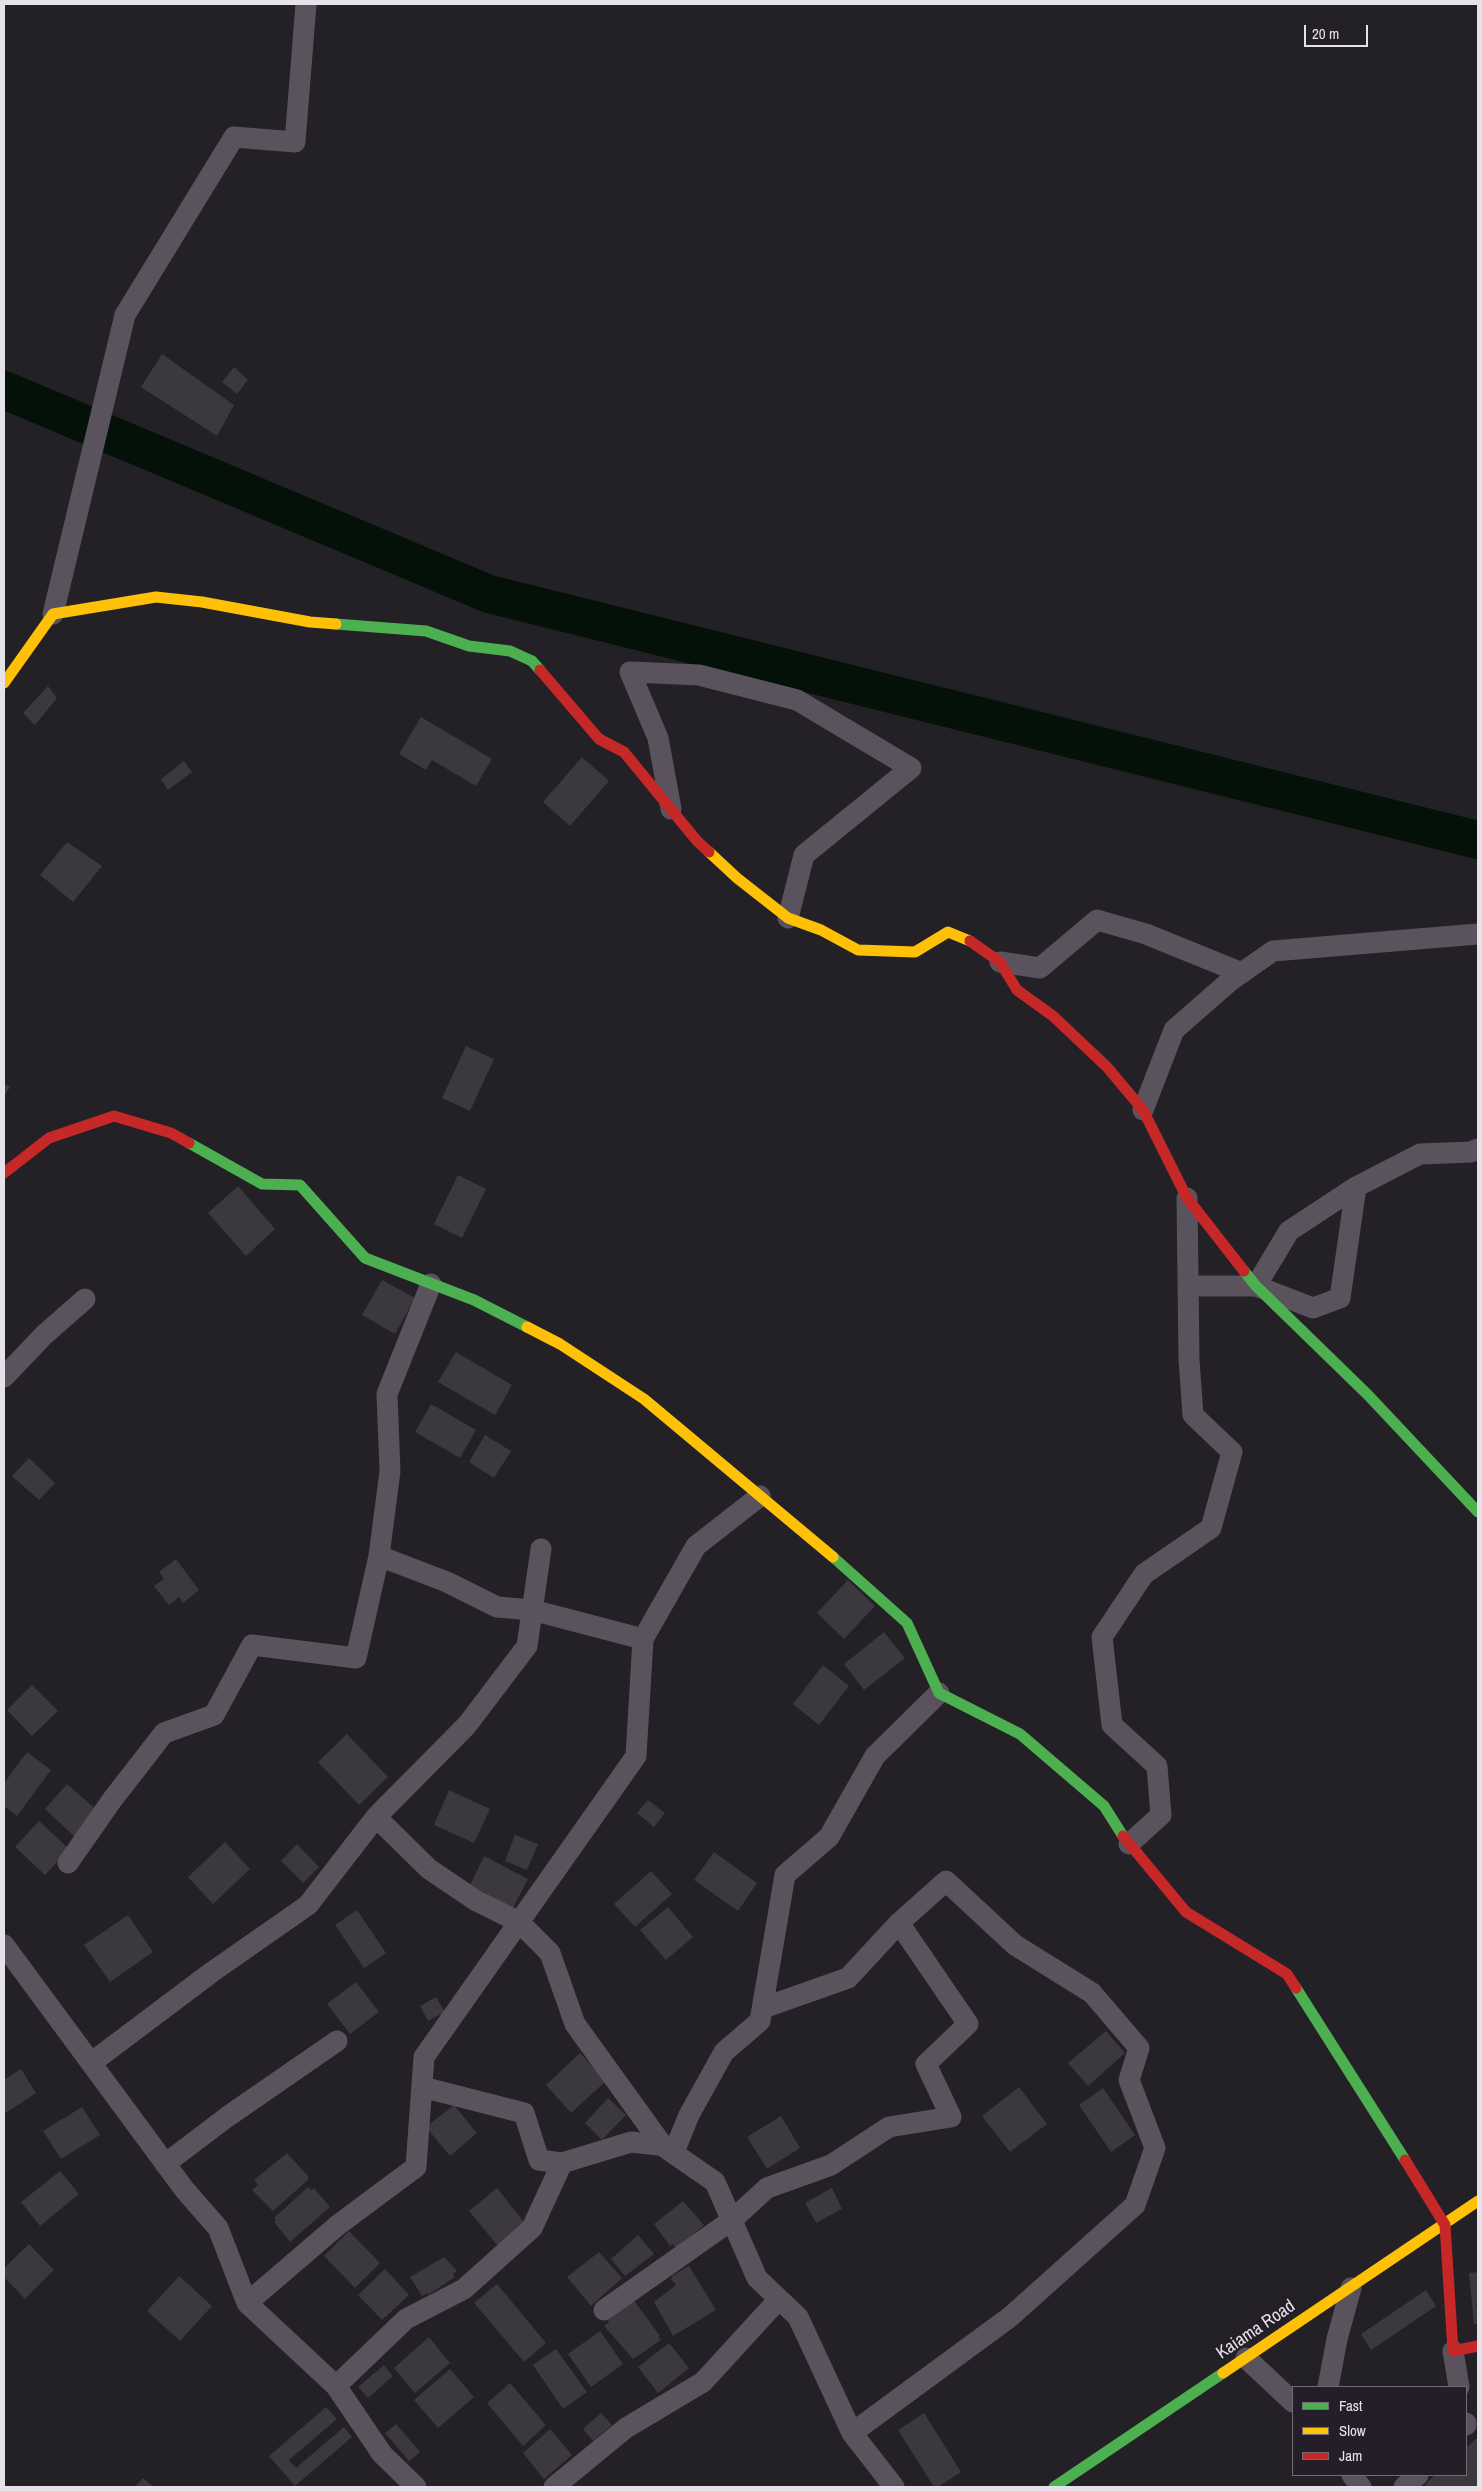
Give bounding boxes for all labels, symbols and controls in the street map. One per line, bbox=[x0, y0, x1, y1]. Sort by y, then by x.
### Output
scale bar bbox=[1307, 15, 1371, 47]
text: 20 m bbox=[1312, 23, 1339, 44]
street label: Kaiama Road bbox=[1213, 2296, 1299, 2364]
legend bbox=[1292, 2386, 1467, 2476]
text: Fast bbox=[1339, 2395, 1362, 2416]
text: Slow bbox=[1339, 2420, 1366, 2441]
text: Jam bbox=[1339, 2445, 1362, 2466]

